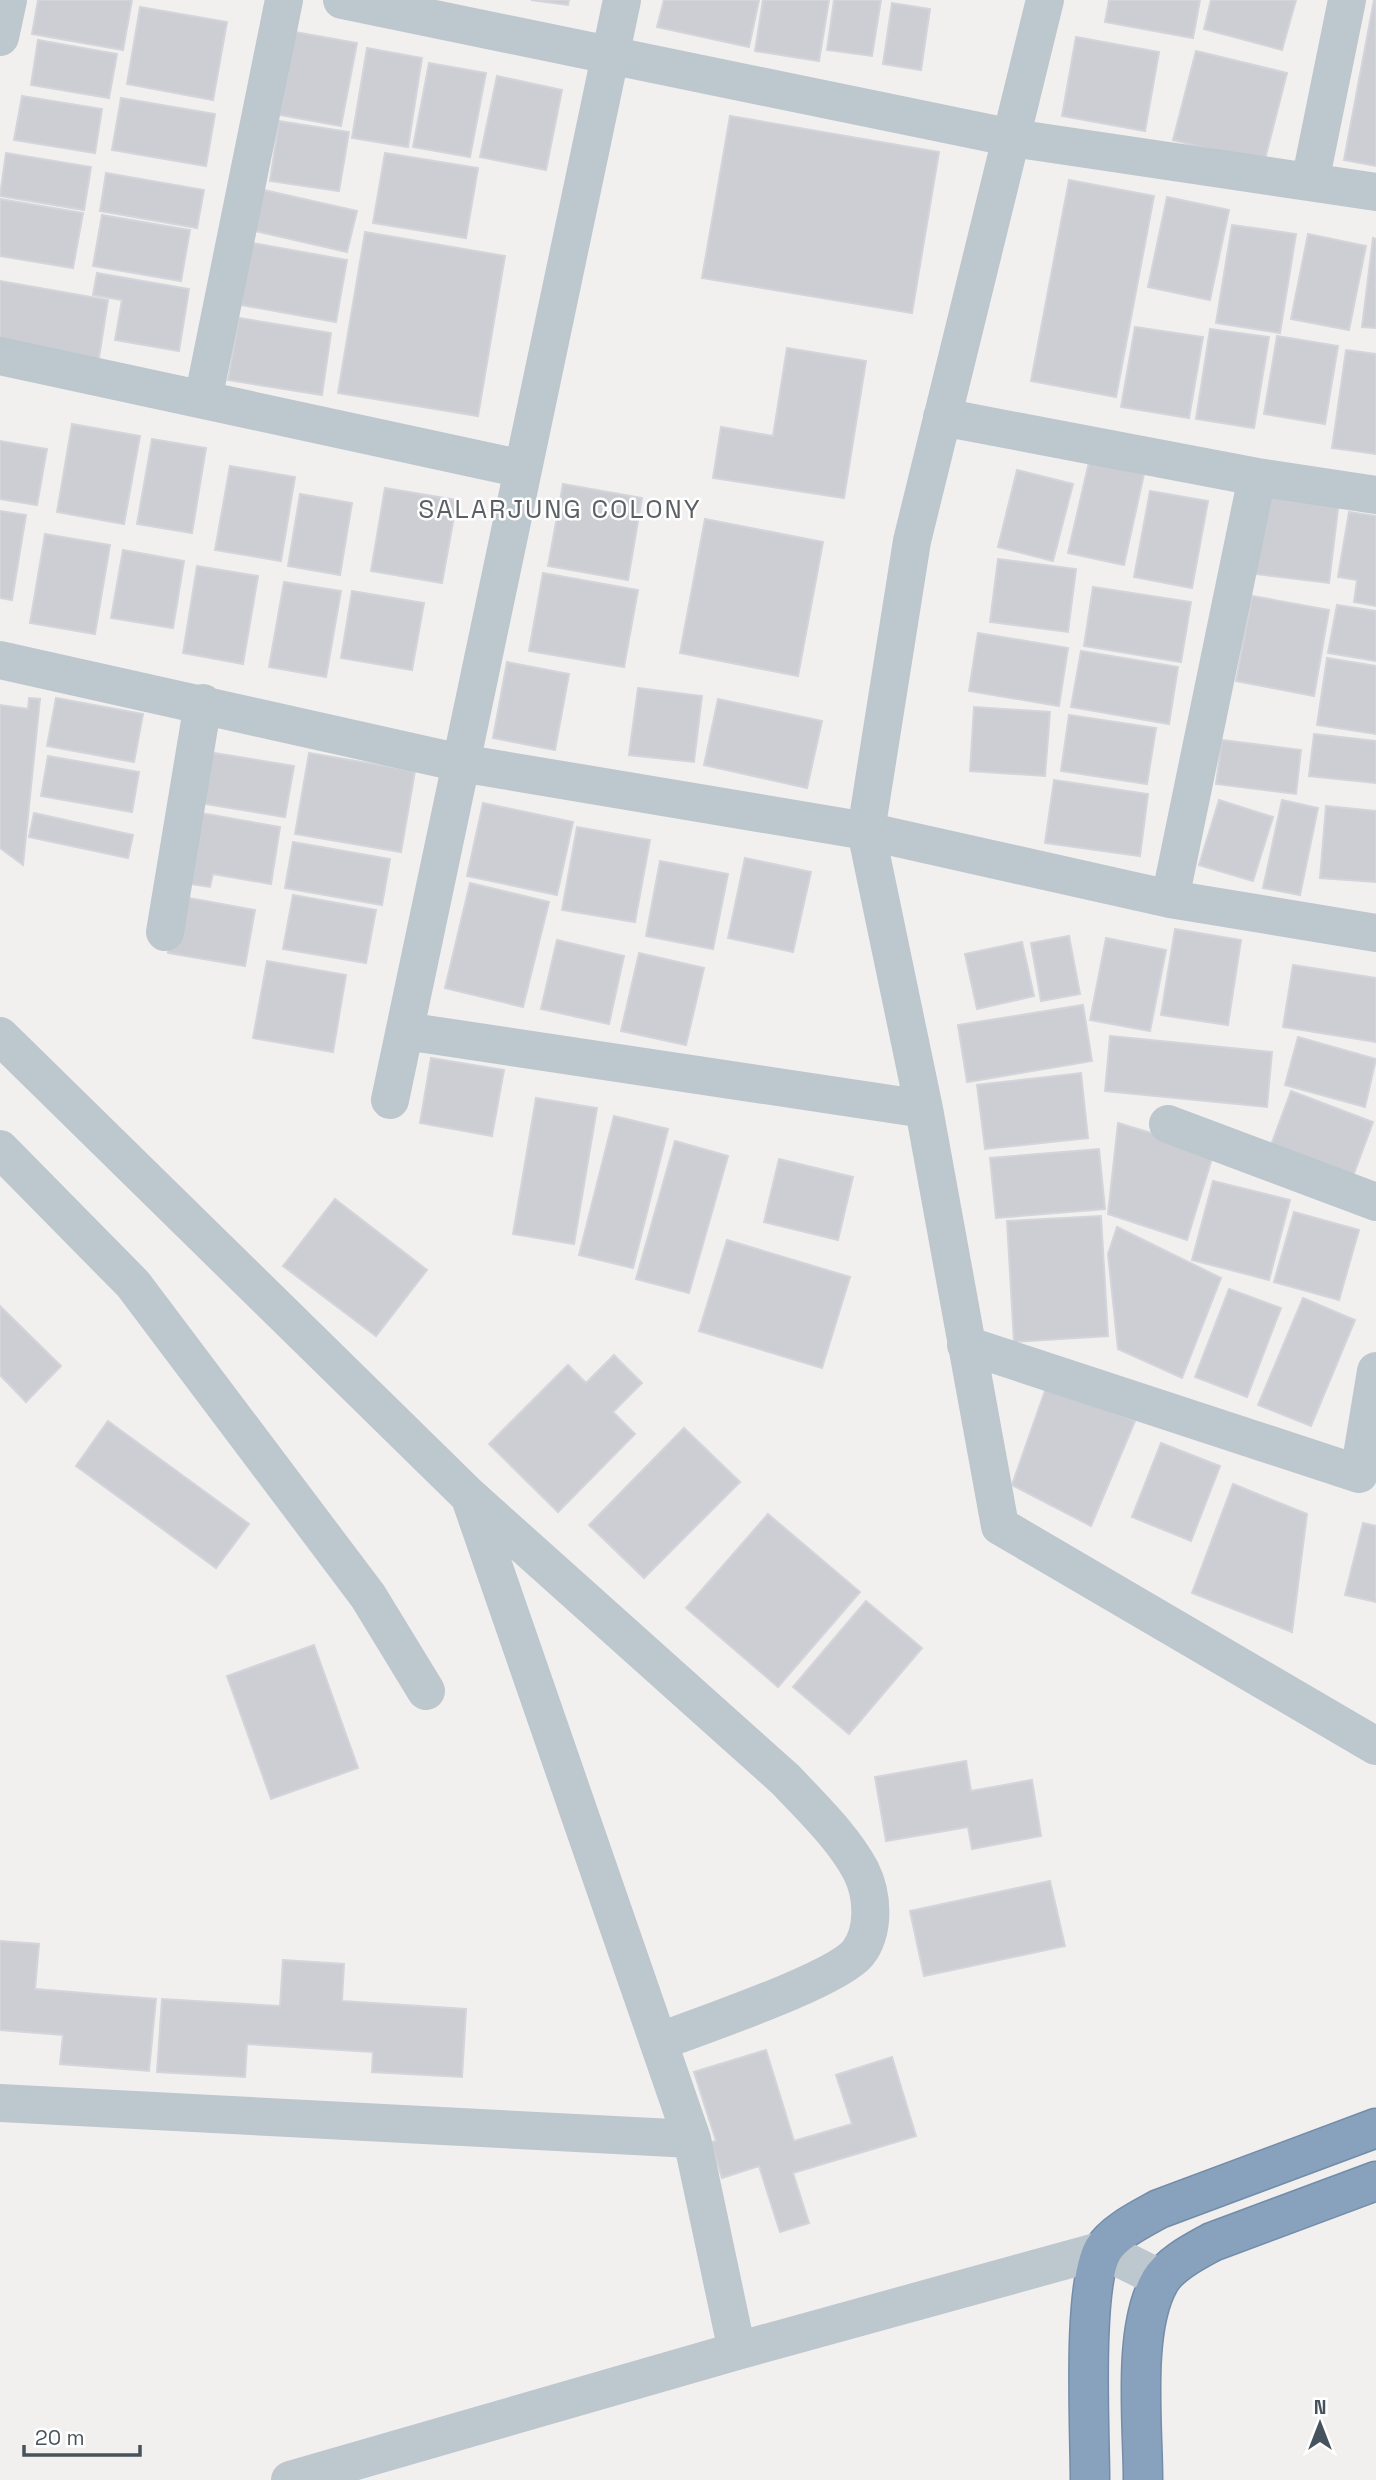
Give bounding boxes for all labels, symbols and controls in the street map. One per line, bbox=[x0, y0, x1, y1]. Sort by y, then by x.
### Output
district label: SALARJUNG COLONY bbox=[418, 492, 702, 526]
north arrow bbox=[1285, 2389, 1355, 2459]
text: N bbox=[1314, 2395, 1326, 2420]
scale bar bbox=[24, 2414, 140, 2458]
text: 20 m bbox=[35, 2424, 85, 2451]

